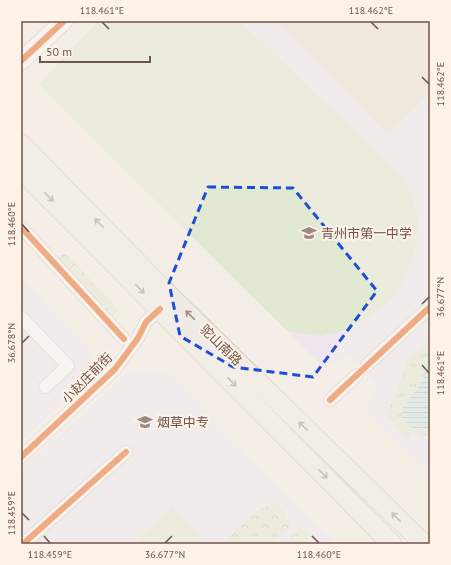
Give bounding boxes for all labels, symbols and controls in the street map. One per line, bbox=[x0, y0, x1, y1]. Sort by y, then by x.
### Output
text: 118.461°E bbox=[80, 4, 124, 17]
text: 118.462°E bbox=[349, 4, 393, 17]
scale bar bbox=[40, 38, 150, 64]
text: 50 m bbox=[46, 44, 72, 59]
text: 118.462°E bbox=[434, 62, 447, 106]
one-way arrow bbox=[44, 192, 54, 202]
text: 118.460°E bbox=[5, 202, 18, 246]
one-way arrow bbox=[94, 218, 104, 228]
school or university icon: 青州市第一中学 bbox=[300, 224, 318, 242]
place label: 青州市第一中学 bbox=[321, 225, 412, 242]
text: 36.677°N bbox=[434, 277, 447, 317]
one-way arrow bbox=[135, 284, 145, 294]
one-way arrow bbox=[185, 310, 195, 320]
street label: 驼山南路 bbox=[196, 321, 246, 369]
text: 36.678°N bbox=[5, 323, 18, 363]
street label: 小赵庄前街 bbox=[58, 349, 116, 407]
text: 118.461°E bbox=[434, 351, 447, 395]
one-way arrow bbox=[227, 377, 237, 387]
school or university icon: 烟草中专 bbox=[136, 413, 154, 431]
place label: 烟草中专 bbox=[157, 414, 209, 431]
one-way arrow bbox=[298, 421, 308, 431]
one-way arrow bbox=[318, 469, 328, 479]
text: 118.459°E bbox=[5, 491, 18, 535]
one-way arrow bbox=[391, 512, 401, 522]
text: 118.459°E bbox=[28, 548, 72, 561]
text: 36.677°N bbox=[145, 548, 185, 561]
text: 118.460°E bbox=[297, 548, 341, 561]

